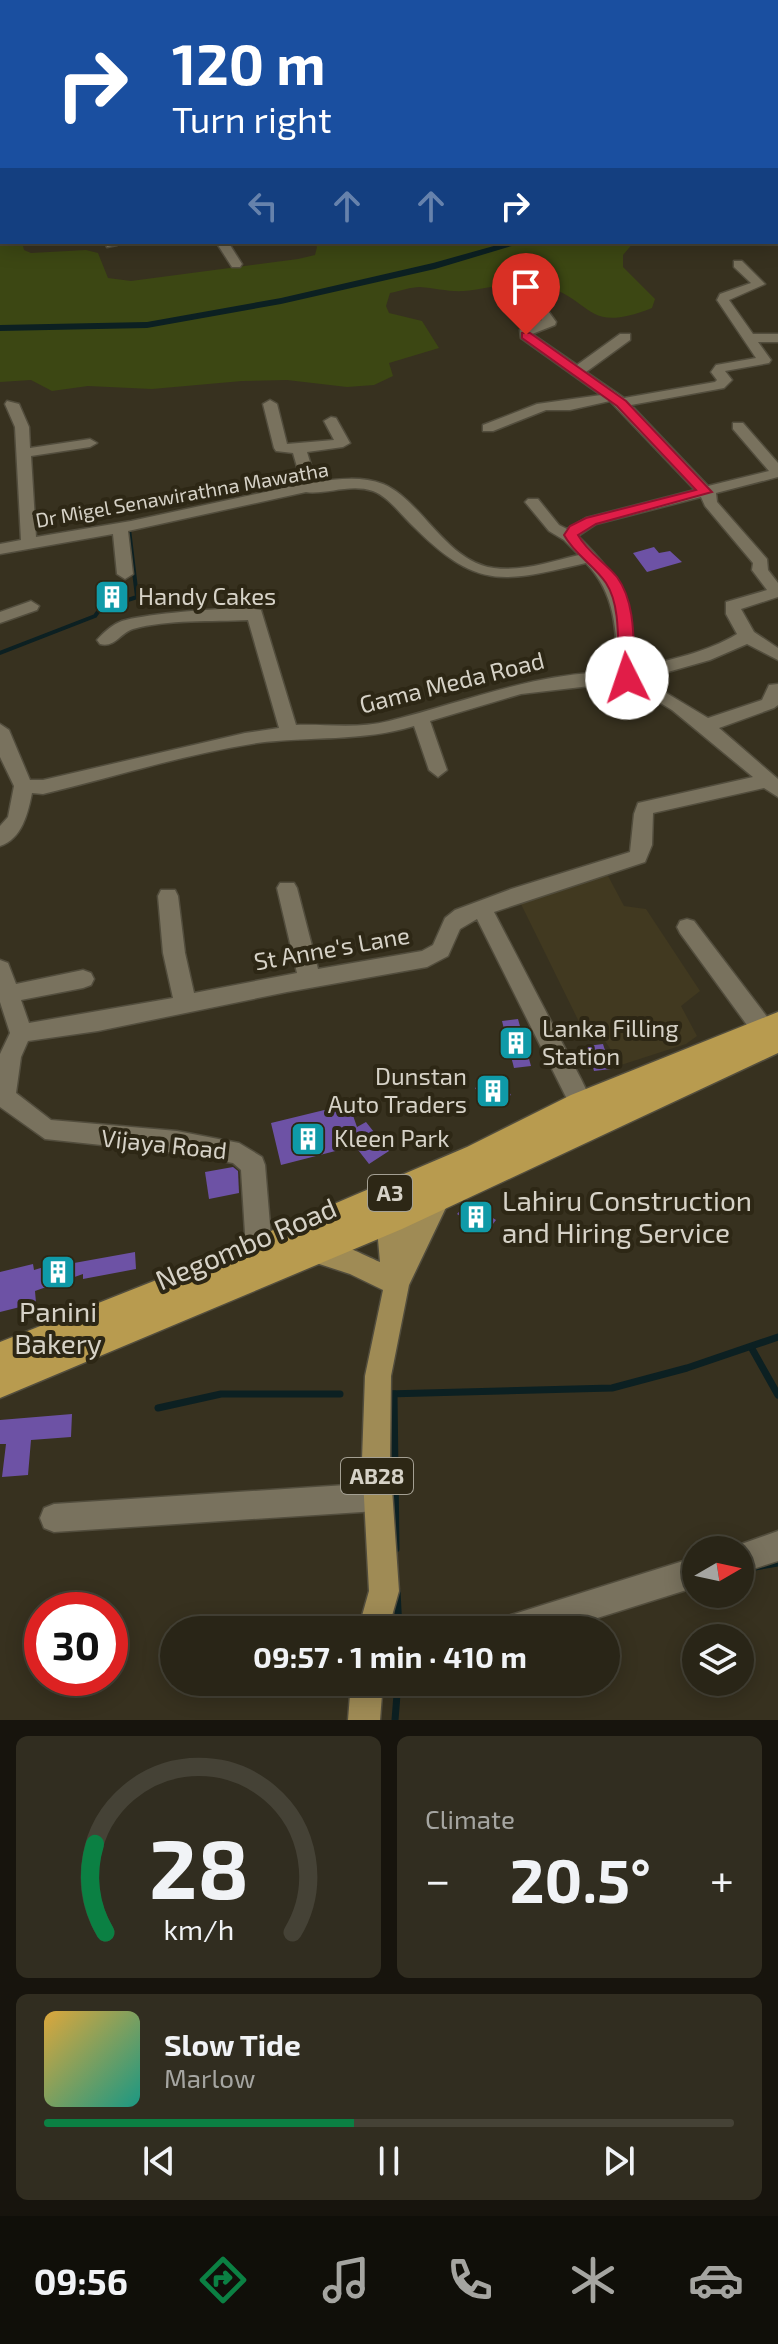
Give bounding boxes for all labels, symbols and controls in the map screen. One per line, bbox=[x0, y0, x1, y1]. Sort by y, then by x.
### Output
text: 120 m bbox=[172, 29, 326, 96]
icon: right bbox=[40, 32, 144, 136]
text: Turn right bbox=[172, 97, 332, 140]
icon: left bbox=[241, 184, 285, 228]
icon: ahead bbox=[325, 184, 369, 228]
icon: ahead bbox=[409, 184, 453, 228]
icon: right bbox=[493, 184, 537, 228]
pin bbox=[492, 253, 560, 335]
icon: arrive bbox=[504, 265, 548, 309]
street label: Dr Migel Senawirathna Mawatha bbox=[33, 456, 330, 532]
building icon: Handy Cakes bbox=[93, 578, 131, 616]
place label: Handy Cakes bbox=[138, 581, 276, 610]
position arrow bbox=[585, 636, 669, 720]
street label: Gama Meda Road bbox=[356, 645, 547, 719]
street label: St Anne's Lane bbox=[252, 920, 412, 975]
place label: Lanka Filling Station bbox=[542, 1013, 679, 1070]
building icon: Lanka Filling Station bbox=[497, 1024, 535, 1062]
place label: Dunstan Auto Traders bbox=[328, 1061, 467, 1118]
building icon: Dunstan Auto Traders bbox=[474, 1072, 512, 1110]
building icon: Kleen Park bbox=[289, 1120, 327, 1158]
street label: Vijaya Road bbox=[100, 1122, 228, 1165]
place label: Kleen Park bbox=[334, 1123, 449, 1152]
road number: A3 bbox=[368, 1175, 412, 1211]
place label: Lahiru Construction and Hiring Service bbox=[502, 1183, 752, 1249]
street label: Negombo Road bbox=[150, 1190, 341, 1296]
building icon: Lahiru Construction and Hiring Service bbox=[457, 1198, 495, 1236]
building icon: Panini Bakery bbox=[39, 1253, 77, 1291]
place label: Panini Bakery bbox=[14, 1294, 102, 1360]
road number: AB28 bbox=[341, 1458, 413, 1494]
north arrow bbox=[682, 1536, 754, 1608]
map controls bbox=[682, 1536, 754, 1696]
speed limit sign: 30 bbox=[24, 1592, 128, 1696]
button: layers bbox=[682, 1624, 754, 1696]
text: 09:57 · 1 min · 410 m bbox=[253, 1638, 527, 1674]
text: Climate bbox=[425, 1803, 515, 1834]
text: 28 bbox=[148, 1816, 249, 1916]
text: 20.5° bbox=[510, 1843, 651, 1915]
text: − bbox=[425, 1852, 451, 1905]
text: + bbox=[710, 1852, 734, 1905]
text: km/h bbox=[163, 1911, 234, 1946]
text: Slow Tide bbox=[164, 2026, 301, 2062]
text: Marlow bbox=[164, 2062, 255, 2093]
icon: previous bbox=[137, 2139, 181, 2183]
icon: pause bbox=[367, 2139, 411, 2183]
icon: next bbox=[597, 2139, 641, 2183]
icon: directions bbox=[195, 2252, 251, 2308]
icon: music bbox=[318, 2252, 374, 2308]
icon: phone bbox=[442, 2252, 498, 2308]
icon: climate bbox=[565, 2252, 621, 2308]
icon: car bbox=[688, 2252, 744, 2308]
text: 09:56 bbox=[34, 2259, 128, 2302]

